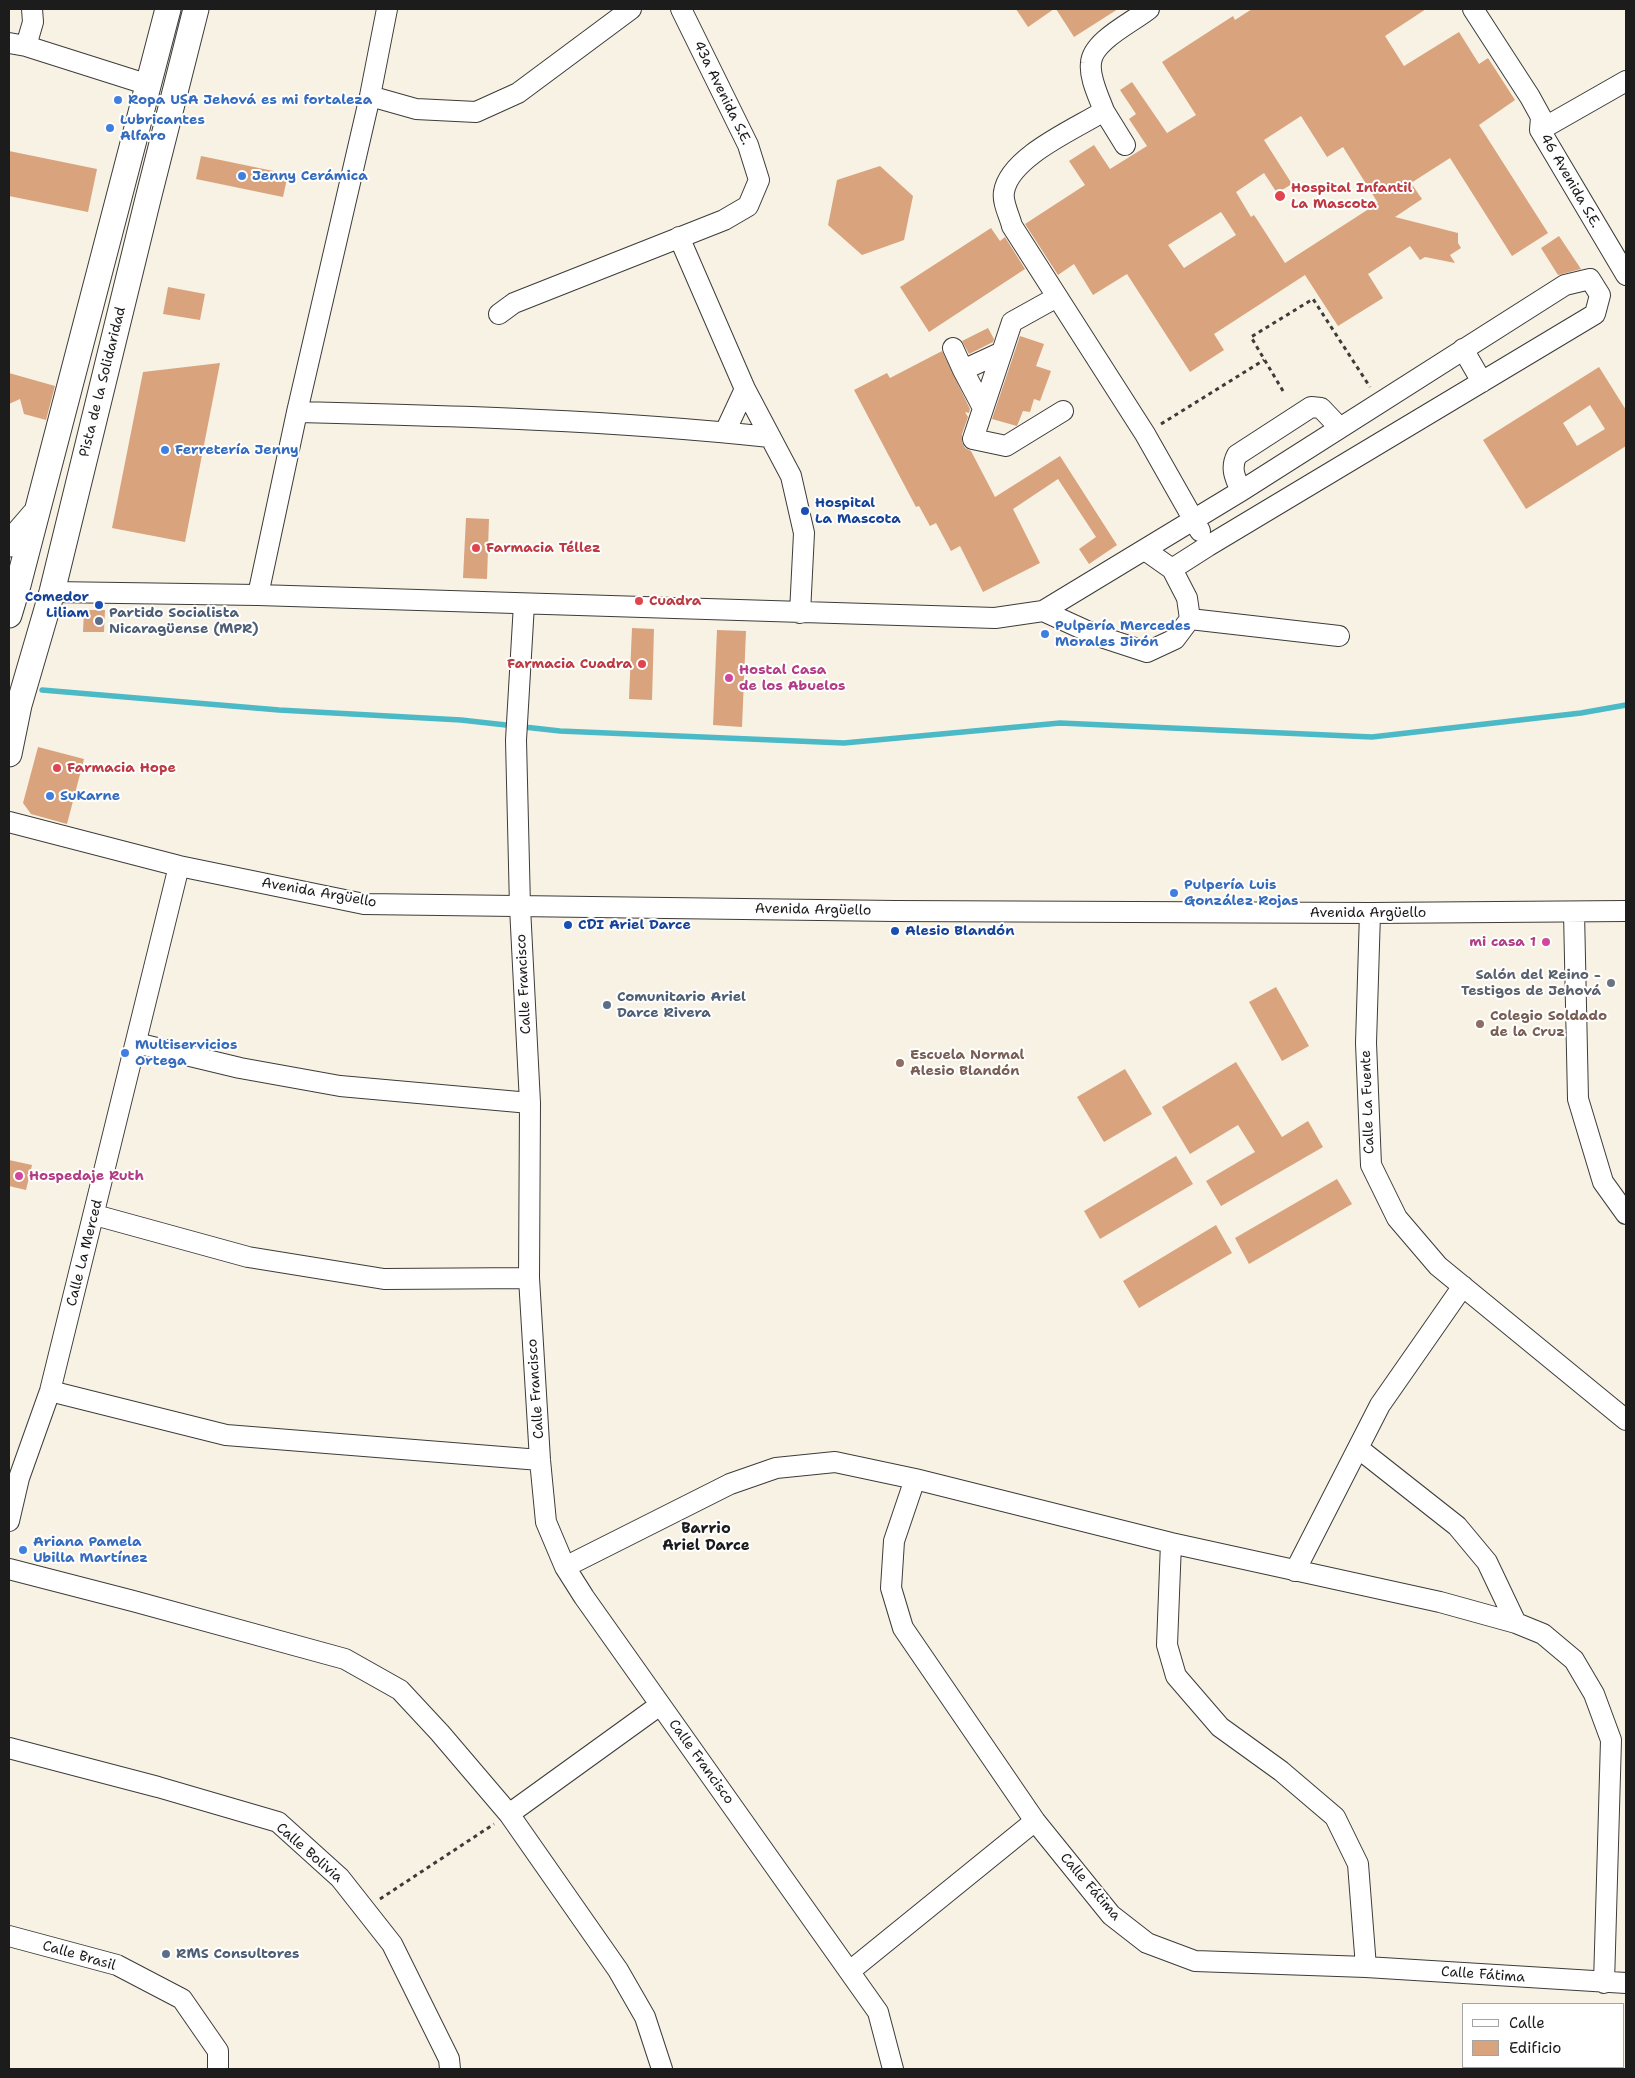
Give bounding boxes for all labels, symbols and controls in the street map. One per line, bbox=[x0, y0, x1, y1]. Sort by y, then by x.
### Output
street label: 43a Avenida S.E. bbox=[690, 38, 754, 148]
place label: Ropa USA Jehová es mi fortaleza bbox=[128, 92, 372, 108]
marker: Ropa USA Jehová es mi fortaleza bbox=[112, 94, 124, 106]
place label: Lubricantes Alfaro bbox=[120, 112, 205, 144]
marker: Lubricantes Alfaro bbox=[104, 122, 116, 134]
street label: 46 Avenida S.E. bbox=[1536, 131, 1604, 231]
place label: Jenny Cerámica bbox=[252, 168, 368, 184]
marker: Jenny Cerámica bbox=[236, 170, 248, 182]
place label: Hospital Infantil La Mascota bbox=[1291, 180, 1412, 212]
marker: Hospital Infantil La Mascota bbox=[1273, 189, 1287, 203]
street label: Pista de la Solidaridad bbox=[76, 305, 130, 459]
place label: Ferretería Jenny bbox=[175, 442, 299, 458]
marker: Ferretería Jenny bbox=[159, 444, 171, 456]
place label: Hospital La Mascota bbox=[815, 495, 901, 528]
marker: Hospital La Mascota bbox=[799, 505, 811, 517]
place label: Farmacia Téllez bbox=[486, 540, 601, 556]
marker: Farmacia Téllez bbox=[470, 542, 482, 554]
place label: Comedor Liliam bbox=[25, 589, 89, 622]
place label: Cuadra bbox=[649, 593, 701, 609]
marker: Cuadra bbox=[633, 595, 645, 607]
marker: Comedor Liliam bbox=[93, 599, 105, 611]
place label: Partido Socialista Nicaragüense (MPR) bbox=[109, 605, 259, 638]
marker: Partido Socialista Nicaragüense (MPR) bbox=[93, 615, 105, 627]
place label: Pulpería Mercedes Morales Jirón bbox=[1055, 618, 1191, 650]
marker: Pulpería Mercedes Morales Jirón bbox=[1039, 628, 1051, 640]
place label: Farmacia Cuadra bbox=[507, 656, 632, 672]
marker: Farmacia Cuadra bbox=[636, 658, 648, 670]
place label: Hostal Casa de los Abuelos bbox=[739, 662, 845, 694]
marker: Hostal Casa de los Abuelos bbox=[723, 672, 735, 684]
place label: Farmacia Hope bbox=[67, 760, 176, 776]
marker: Farmacia Hope bbox=[51, 762, 63, 774]
place label: SuKarne bbox=[60, 788, 120, 804]
marker: SuKarne bbox=[44, 790, 56, 802]
street label: Avenida Argüello bbox=[260, 875, 378, 911]
place label: Pulpería Luis González Rojas bbox=[1184, 877, 1298, 910]
marker: Pulpería Luis González Rojas bbox=[1168, 887, 1180, 899]
street label: Avenida Argüello bbox=[755, 901, 871, 919]
street label: Avenida Argüello bbox=[1310, 905, 1426, 921]
place label: CDI Ariel Darce bbox=[578, 917, 691, 933]
marker: CDI Ariel Darce bbox=[562, 919, 574, 931]
place label: Alesio Blandón bbox=[905, 923, 1014, 939]
marker: Alesio Blandón bbox=[889, 925, 901, 937]
street label: Calle Francisco bbox=[513, 933, 535, 1035]
place label: mi casa 1 bbox=[1469, 934, 1536, 950]
marker: mi casa 1 bbox=[1540, 936, 1552, 948]
place label: Salón del Reino - Testigos de Jehová bbox=[1461, 967, 1601, 1000]
marker: Salón del Reino - Testigos de Jehová bbox=[1605, 977, 1617, 989]
place label: Comunitario Ariel Darce Rivera bbox=[617, 989, 746, 1022]
marker: Comunitario Ariel Darce Rivera bbox=[601, 999, 613, 1011]
place label: Colegio Soldado de la Cruz bbox=[1490, 1008, 1607, 1040]
marker: Colegio Soldado de la Cruz bbox=[1474, 1018, 1486, 1030]
place label: Multiservicios Ortega bbox=[135, 1037, 237, 1070]
marker: Multiservicios Ortega bbox=[119, 1047, 131, 1059]
place label: Escuela Normal Alesio Blandón bbox=[910, 1047, 1024, 1080]
street label: Calle La Fuente bbox=[1358, 1050, 1378, 1154]
marker: Escuela Normal Alesio Blandón bbox=[894, 1057, 906, 1069]
place label: Hospedaje Ruth bbox=[29, 1168, 144, 1184]
marker: Hospedaje Ruth bbox=[13, 1170, 25, 1182]
street label: Calle La Merced bbox=[64, 1198, 106, 1308]
street label: Calle Francisco bbox=[524, 1338, 548, 1440]
district label: Barrio Ariel Darce bbox=[662, 1520, 750, 1555]
place label: Ariana Pamela Ubilla Martínez bbox=[33, 1534, 148, 1566]
marker: Ariana Pamela Ubilla Martínez bbox=[17, 1544, 29, 1556]
street label: Calle Francisco bbox=[665, 1716, 737, 1808]
street label: Calle Bolivia bbox=[272, 1820, 346, 1886]
street label: Calle Fátima bbox=[1056, 1850, 1124, 1924]
street label: Calle Brasil bbox=[40, 1938, 118, 1974]
place label: RMS Consultores bbox=[176, 1946, 299, 1962]
marker: RMS Consultores bbox=[160, 1948, 172, 1960]
street label: Calle Fátima bbox=[1440, 1964, 1526, 1986]
legend bbox=[1462, 2003, 1625, 2068]
text: Calle bbox=[1509, 2013, 1545, 2033]
text: Edificio bbox=[1509, 2038, 1561, 2058]

